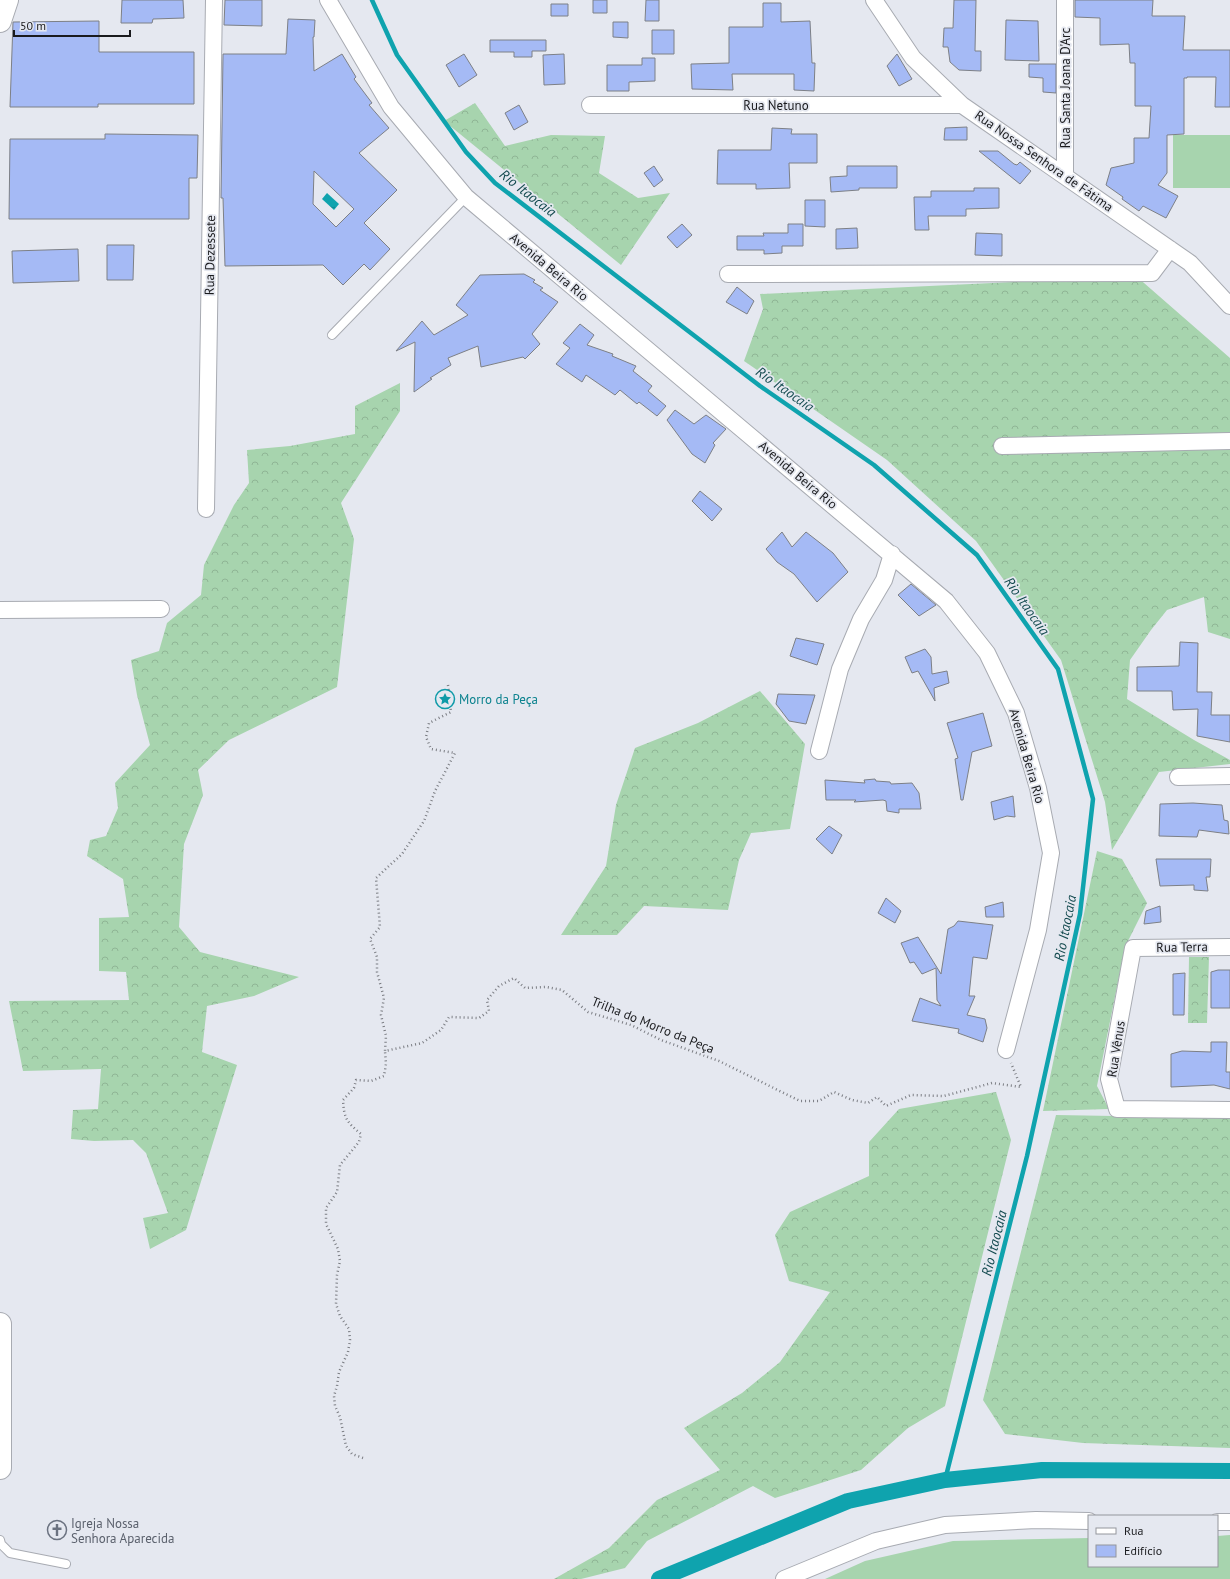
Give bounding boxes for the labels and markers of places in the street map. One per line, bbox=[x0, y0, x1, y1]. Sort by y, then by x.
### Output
place icon: Morro da Peça bbox=[434, 688, 456, 710]
place label: Morro da Peça bbox=[459, 691, 538, 708]
place label: Igreja Nossa Senhora Aparecida bbox=[71, 1515, 174, 1547]
church icon: Igreja Nossa Senhora Aparecida bbox=[46, 1519, 68, 1541]

